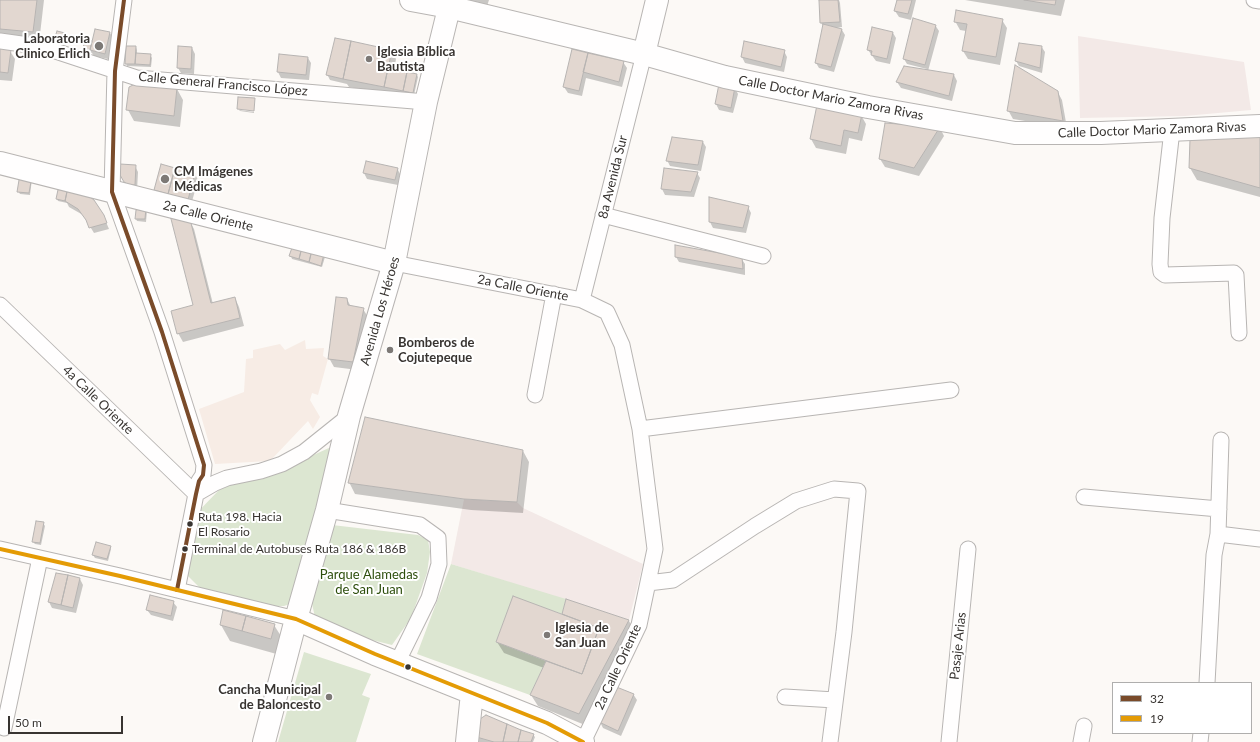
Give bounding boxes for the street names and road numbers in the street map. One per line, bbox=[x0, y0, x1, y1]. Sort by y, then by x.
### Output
street label: Calle General Francisco López bbox=[138, 69, 308, 99]
street label: Calle Doctor Mario Zamora Rivas bbox=[737, 72, 925, 124]
street label: Calle Doctor Mario Zamora Rivas bbox=[1058, 119, 1246, 141]
street label: 8a Avenida Sur bbox=[595, 134, 631, 220]
street label: 2a Calle Oriente bbox=[161, 197, 255, 235]
street label: Avenida Los Héroes bbox=[357, 255, 403, 367]
street label: 2a Calle Oriente bbox=[476, 272, 570, 304]
street label: 4a Calle Oriente bbox=[59, 362, 137, 438]
street label: Pasaje Arias bbox=[947, 611, 969, 681]
street label: 2a Calle Oriente bbox=[591, 622, 645, 712]

